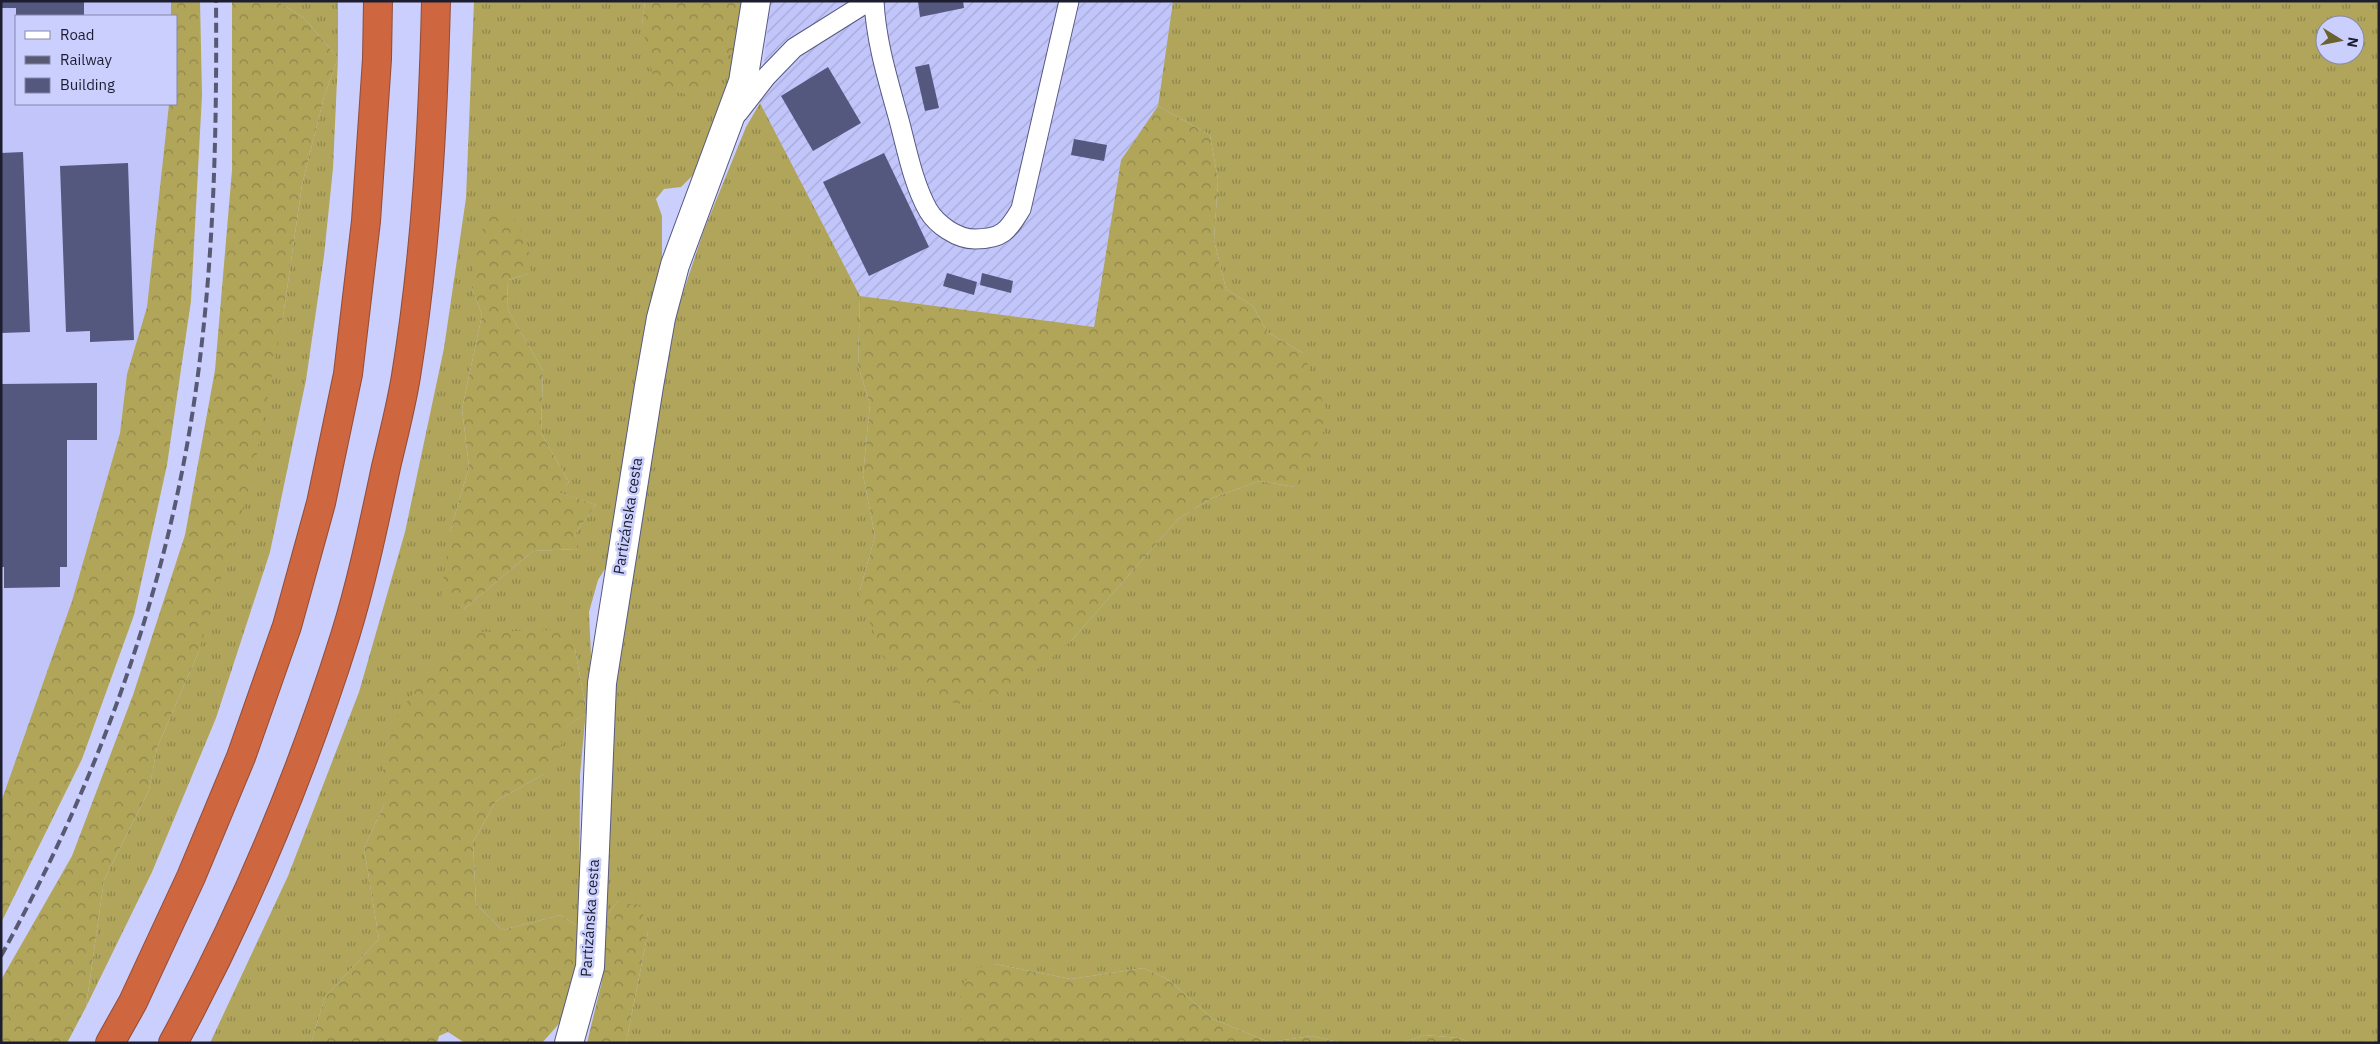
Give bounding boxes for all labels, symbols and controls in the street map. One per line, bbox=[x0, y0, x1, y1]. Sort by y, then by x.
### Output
legend bbox=[15, 15, 178, 105]
north arrow bbox=[2315, 15, 2365, 65]
text: Road bbox=[60, 25, 95, 44]
text: N bbox=[2343, 36, 2363, 49]
text: Railway bbox=[60, 50, 113, 69]
text: Building bbox=[60, 75, 115, 94]
street label: Partizánska cesta bbox=[609, 456, 646, 576]
street label: Partizánska cesta bbox=[576, 859, 603, 977]

